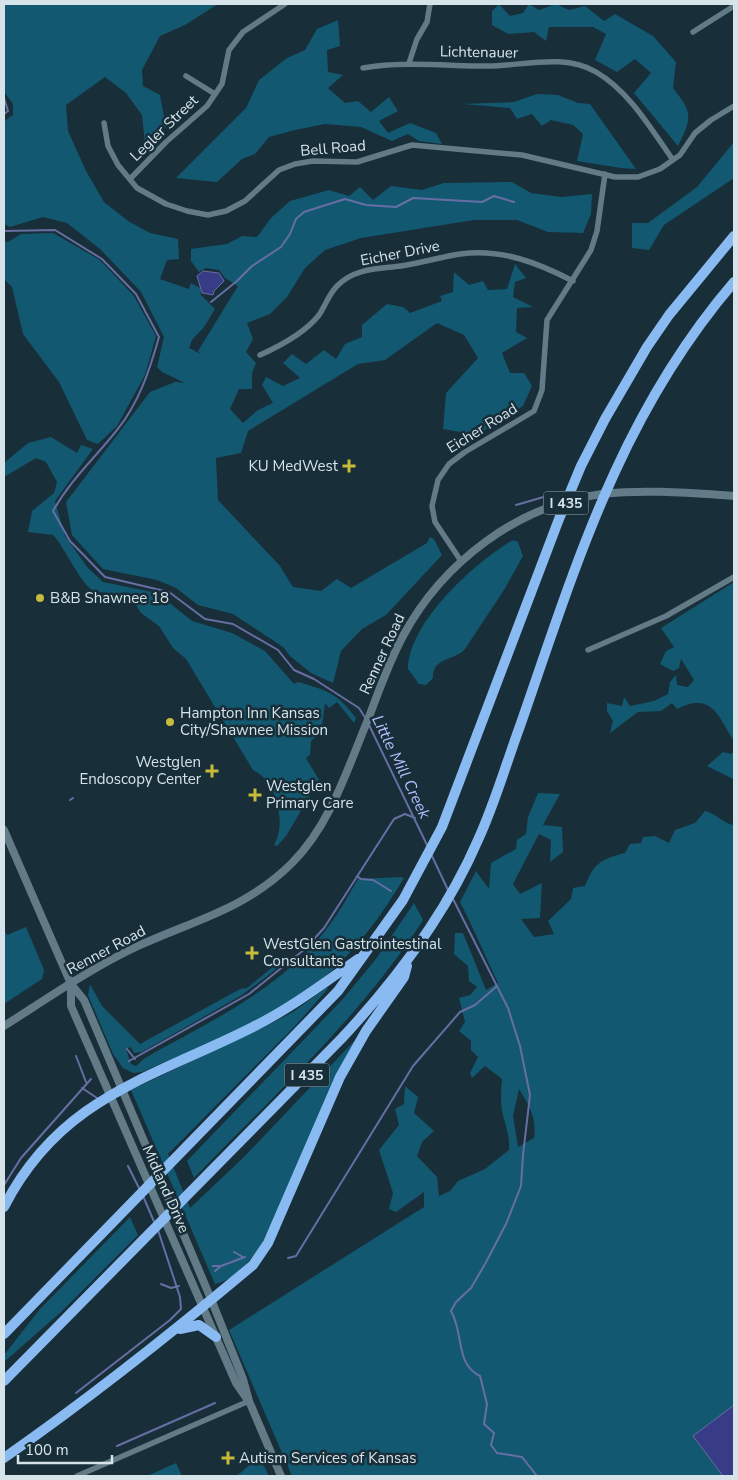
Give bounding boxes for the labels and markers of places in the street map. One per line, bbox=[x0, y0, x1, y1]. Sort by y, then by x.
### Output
place label: KU MedWest bbox=[248, 456, 339, 476]
marker: KU MedWest bbox=[342, 459, 356, 473]
place label: B&B Shawnee 18 bbox=[50, 588, 169, 608]
marker: B&B Shawnee 18 bbox=[34, 592, 46, 604]
place label: Hampton Inn Kansas City/Shawnee Mission bbox=[180, 703, 328, 740]
marker: Hampton Inn Kansas City/Shawnee Mission bbox=[164, 716, 176, 728]
place label: Westglen Endoscopy Center bbox=[80, 752, 202, 789]
marker: Westglen Endoscopy Center bbox=[205, 764, 219, 778]
place label: Westglen Primary Care bbox=[266, 776, 353, 813]
marker: Westglen Primary Care bbox=[248, 788, 262, 802]
place label: WestGlen Gastrointestinal Consultants bbox=[263, 934, 442, 971]
marker: WestGlen Gastrointestinal Consultants bbox=[245, 946, 259, 960]
place label: Autism Services of Kansas bbox=[239, 1448, 416, 1468]
marker: Autism Services of Kansas bbox=[221, 1451, 235, 1465]

